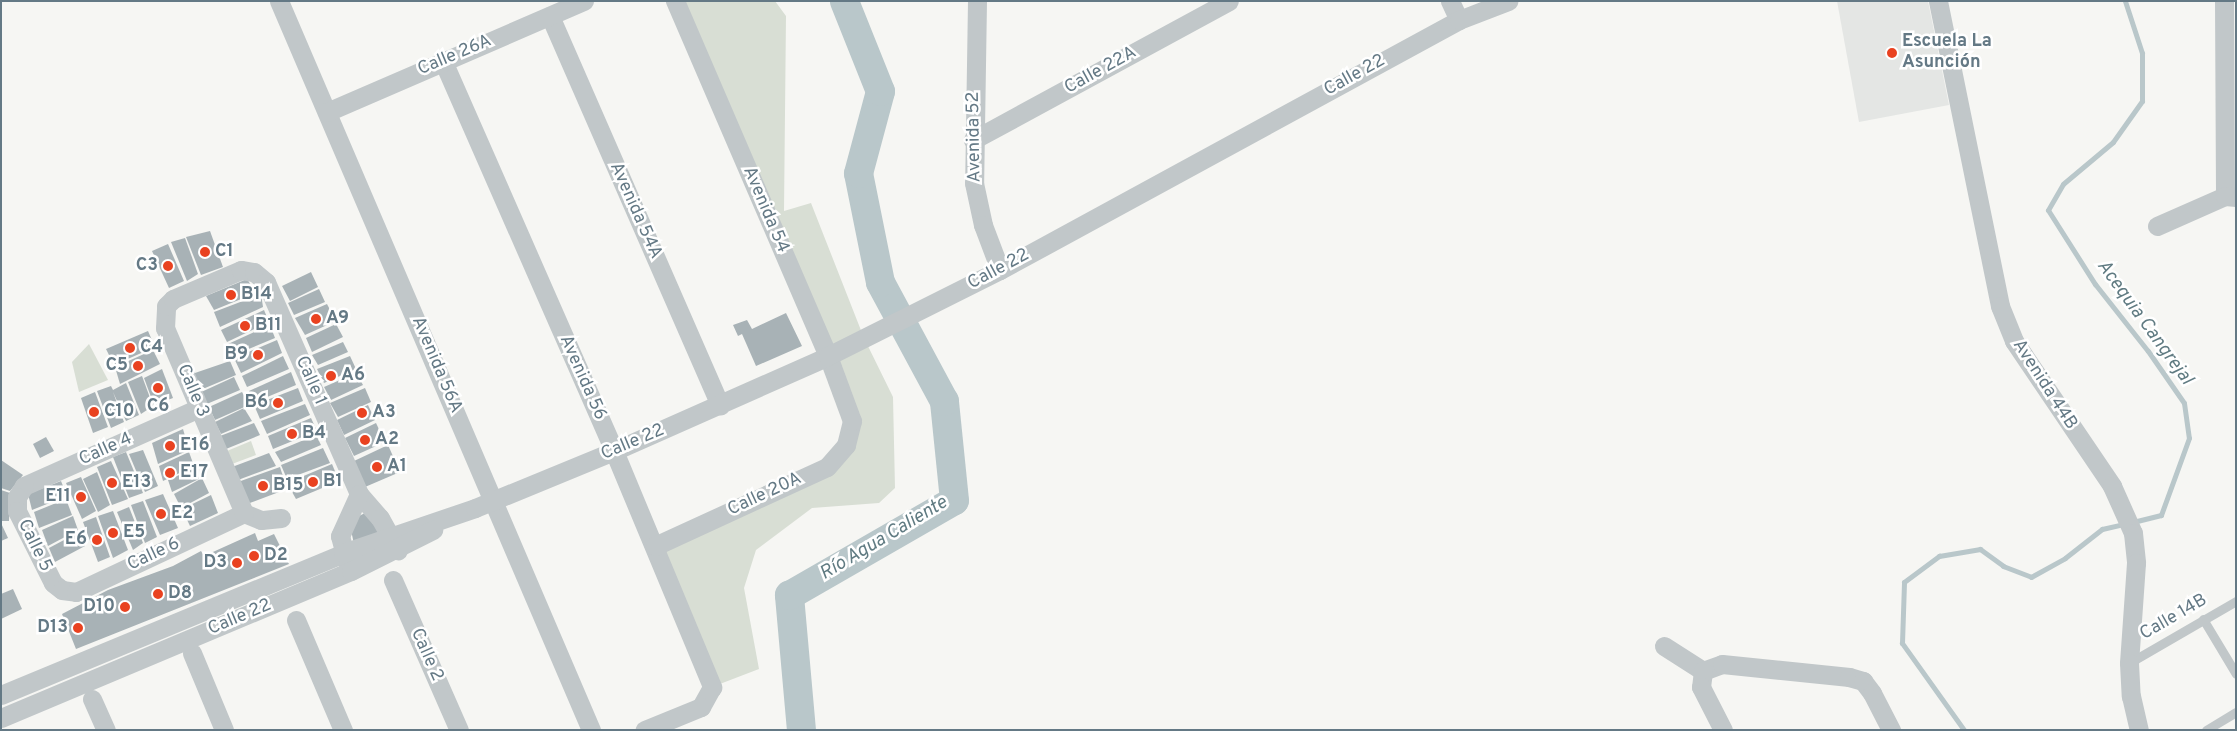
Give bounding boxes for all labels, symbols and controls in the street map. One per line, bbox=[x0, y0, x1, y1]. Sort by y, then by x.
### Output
street label: Calle 26A bbox=[415, 31, 495, 81]
place label: Escuela La Asunción bbox=[1902, 32, 1992, 74]
street label: Calle 22A bbox=[1061, 42, 1141, 100]
marker: Escuela La Asunción bbox=[1886, 47, 1898, 59]
street label: Calle 22 bbox=[1321, 50, 1389, 102]
street label: Avenida 52 bbox=[963, 91, 987, 183]
street label: Avenida 54A bbox=[604, 159, 666, 263]
street label: Avenida 54 bbox=[737, 164, 793, 256]
place label: C1 bbox=[215, 241, 234, 263]
street label: Calle 22 bbox=[965, 245, 1033, 295]
marker: C1 bbox=[199, 246, 211, 258]
place label: C3 bbox=[136, 255, 158, 277]
water label: Acequia Cangrejal bbox=[2091, 256, 2197, 390]
marker: C3 bbox=[162, 260, 174, 272]
place label: B14 bbox=[241, 284, 272, 306]
marker: B14 bbox=[225, 289, 237, 301]
place label: A9 bbox=[326, 308, 349, 330]
marker: A9 bbox=[310, 313, 322, 325]
street label: Avenida 56A bbox=[406, 314, 466, 416]
place label: B11 bbox=[255, 315, 282, 337]
marker: B11 bbox=[239, 320, 251, 332]
street label: Avenida 56 bbox=[554, 332, 610, 424]
street label: Avenida 44B bbox=[2007, 336, 2081, 434]
place label: C4 bbox=[140, 337, 163, 359]
marker: C4 bbox=[124, 342, 136, 354]
place label: B9 bbox=[225, 344, 248, 366]
marker: B9 bbox=[252, 349, 264, 361]
street label: Calle 1 bbox=[290, 353, 330, 409]
place label: C5 bbox=[106, 355, 128, 377]
marker: C5 bbox=[132, 360, 144, 372]
street label: Calle 3 bbox=[171, 361, 213, 421]
place label: A6 bbox=[341, 365, 365, 387]
marker: A6 bbox=[325, 370, 337, 382]
marker: C6 bbox=[152, 382, 164, 394]
place label: B6 bbox=[245, 392, 268, 414]
place label: C6 bbox=[147, 396, 169, 418]
marker: B6 bbox=[272, 397, 284, 409]
place label: C10 bbox=[104, 401, 135, 423]
place label: A3 bbox=[372, 402, 396, 424]
marker: C10 bbox=[88, 406, 100, 418]
marker: A3 bbox=[356, 407, 368, 419]
street label: Calle 22 bbox=[598, 420, 668, 466]
place label: B4 bbox=[302, 423, 326, 445]
marker: B4 bbox=[286, 428, 298, 440]
street label: Calle 4 bbox=[76, 429, 136, 471]
place label: A2 bbox=[375, 429, 399, 451]
marker: A2 bbox=[359, 434, 371, 446]
place label: E16 bbox=[180, 435, 209, 457]
marker: E16 bbox=[164, 440, 176, 452]
place label: A1 bbox=[387, 456, 407, 478]
marker: A1 bbox=[371, 461, 383, 473]
place label: E17 bbox=[180, 462, 208, 484]
marker: E17 bbox=[164, 467, 176, 479]
street label: Calle 20A bbox=[725, 469, 805, 521]
place label: B1 bbox=[323, 471, 343, 493]
place label: E13 bbox=[122, 472, 151, 494]
place label: B15 bbox=[273, 475, 304, 497]
marker: B1 bbox=[307, 476, 319, 488]
marker: E13 bbox=[106, 477, 118, 489]
marker: B15 bbox=[257, 480, 269, 492]
place label: E11 bbox=[45, 486, 71, 508]
marker: E11 bbox=[75, 491, 87, 503]
water label: Río Agua Caliente bbox=[816, 492, 952, 586]
place label: E2 bbox=[171, 503, 193, 525]
marker: E2 bbox=[155, 508, 167, 520]
street label: Calle 5 bbox=[12, 516, 56, 576]
place label: E5 bbox=[123, 522, 145, 544]
marker: E5 bbox=[107, 527, 119, 539]
place label: E6 bbox=[65, 529, 87, 551]
marker: E6 bbox=[91, 534, 103, 546]
street label: Calle 6 bbox=[124, 534, 184, 576]
place label: D2 bbox=[264, 545, 288, 567]
marker: D2 bbox=[248, 550, 260, 562]
place label: D3 bbox=[203, 552, 227, 574]
marker: D3 bbox=[231, 557, 243, 569]
place label: D8 bbox=[168, 583, 192, 605]
marker: D8 bbox=[152, 588, 164, 600]
street label: Calle 14B bbox=[2137, 590, 2211, 646]
street label: Calle 22 bbox=[205, 595, 275, 641]
place label: D10 bbox=[83, 596, 115, 618]
marker: D10 bbox=[119, 601, 131, 613]
place label: D13 bbox=[37, 617, 68, 639]
marker: D13 bbox=[72, 622, 84, 634]
street label: Calle 2 bbox=[405, 625, 447, 685]

